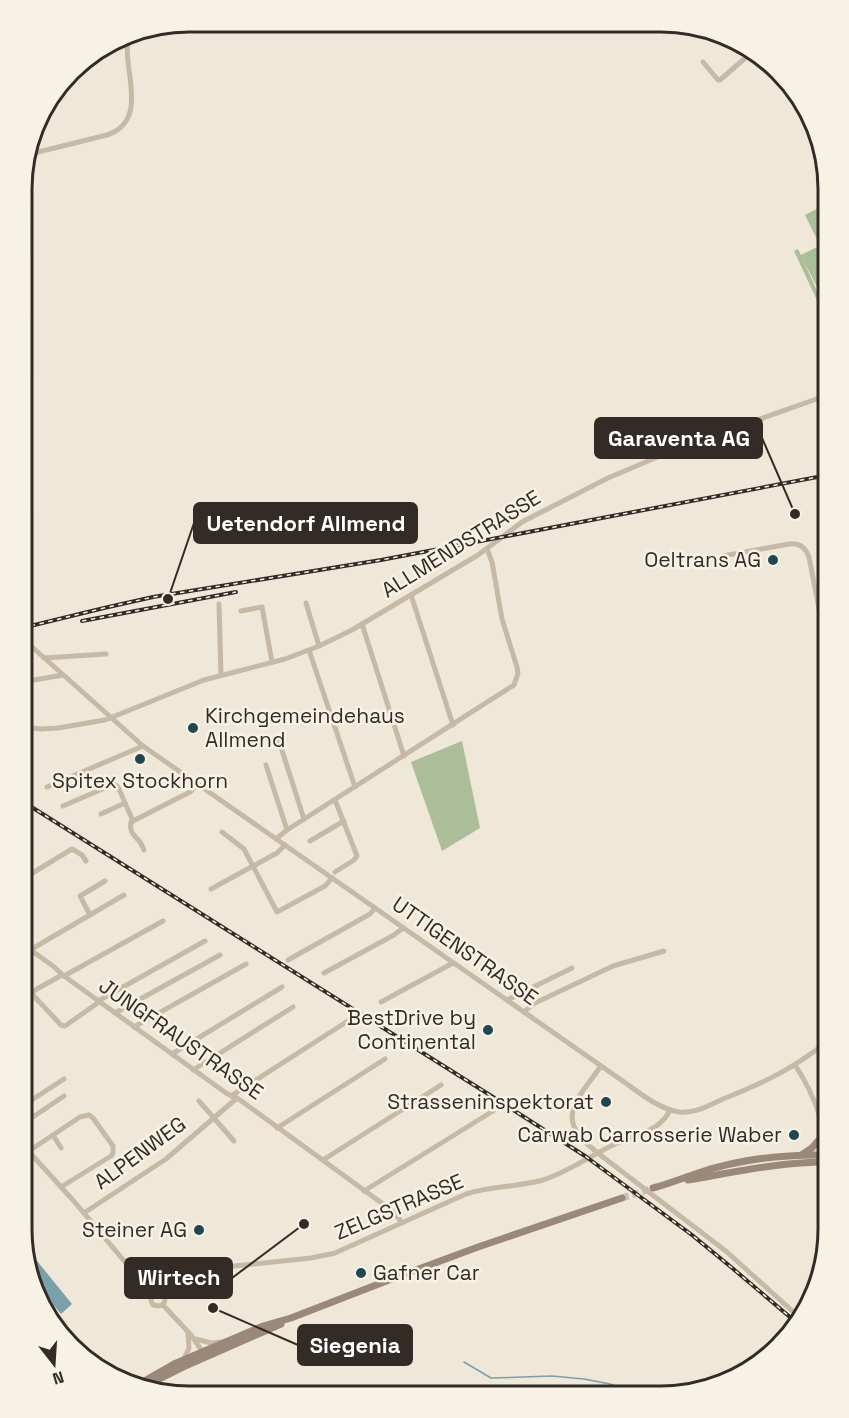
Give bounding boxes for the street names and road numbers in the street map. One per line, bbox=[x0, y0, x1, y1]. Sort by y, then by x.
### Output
street label: ALLMENDSTRASSE bbox=[376, 484, 545, 603]
street label: UTTIGENSTRASSE bbox=[387, 890, 543, 1011]
street label: JUNGFRAUSTRASSE bbox=[94, 972, 269, 1105]
street label: ALPENWEG bbox=[88, 1110, 191, 1195]
street label: ZELGSTRASSE bbox=[330, 1167, 467, 1246]

